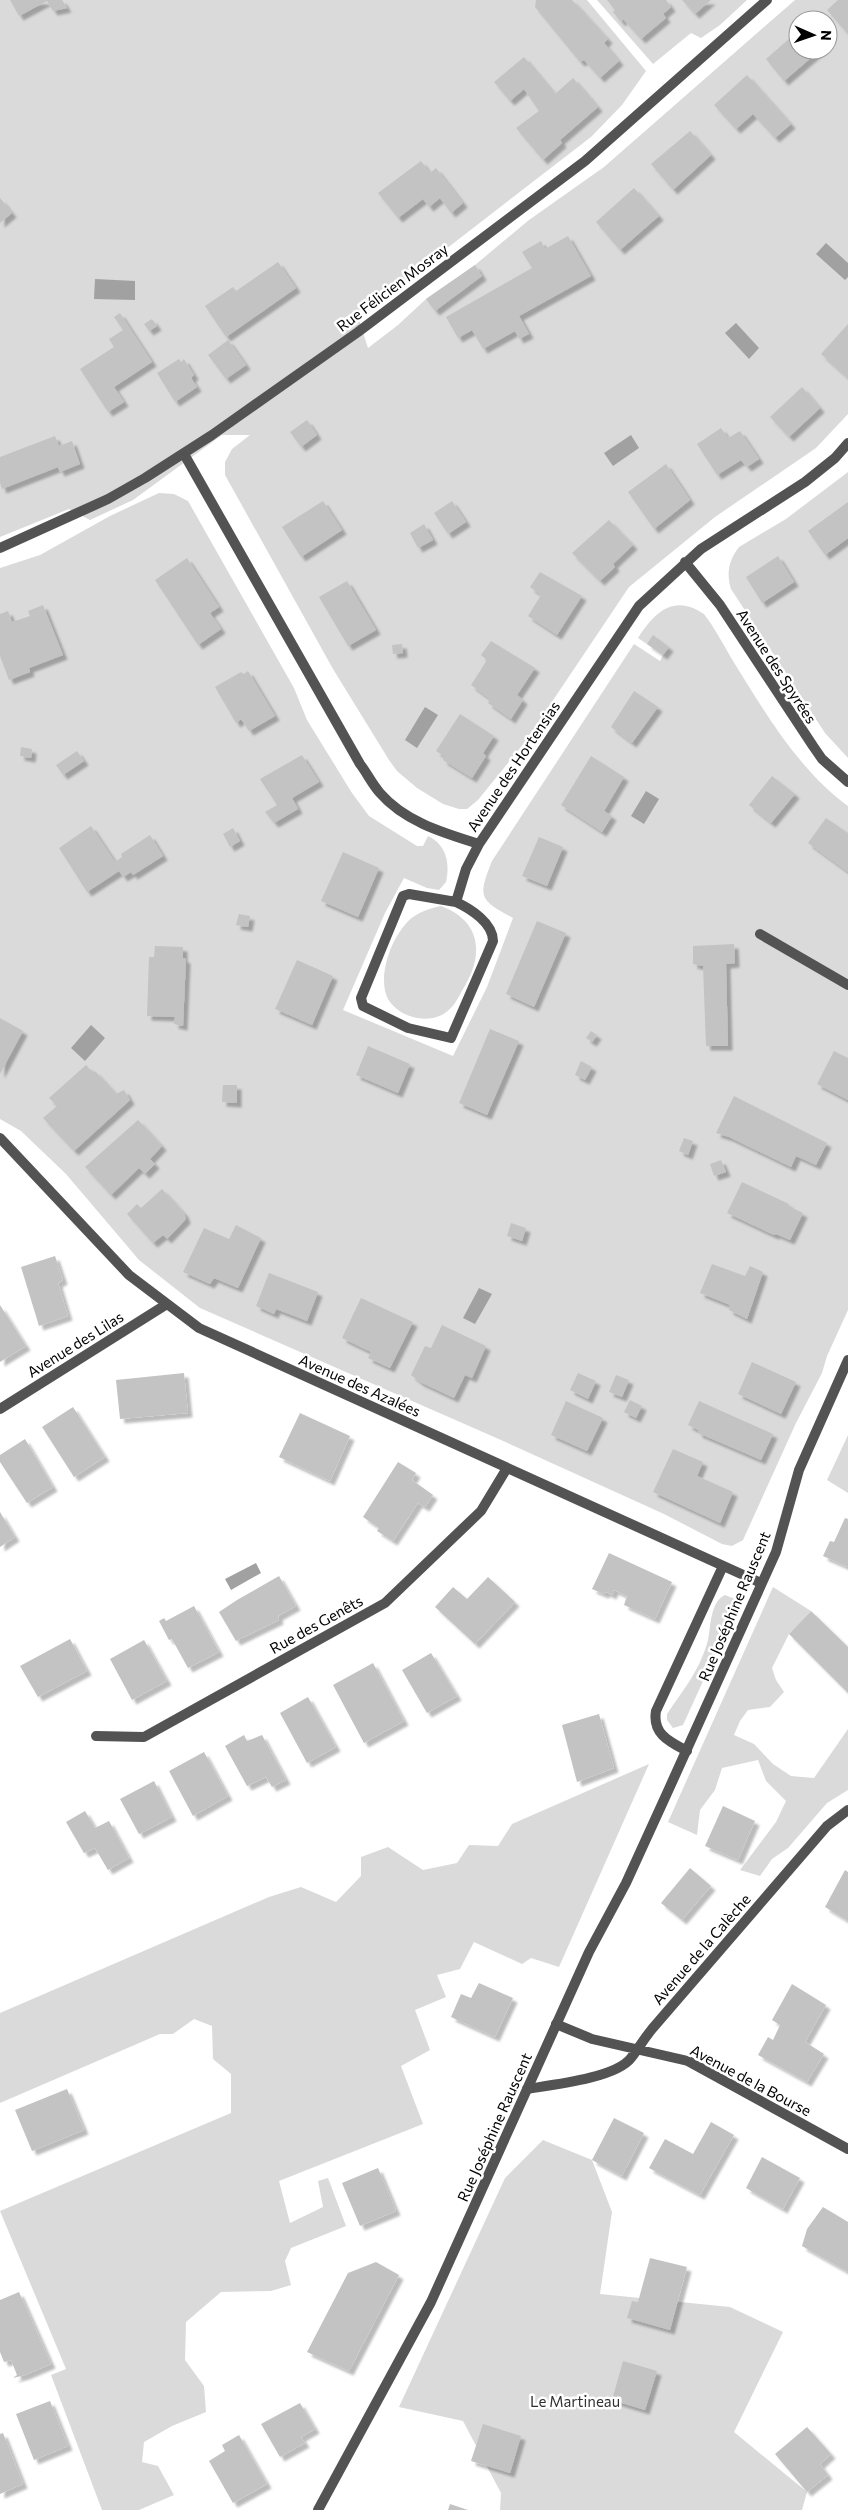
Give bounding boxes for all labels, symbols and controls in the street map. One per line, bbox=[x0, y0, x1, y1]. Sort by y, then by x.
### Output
north arrow bbox=[788, 10, 838, 60]
text: N bbox=[818, 30, 835, 41]
street label: Rue Félicien Mosray bbox=[333, 239, 451, 335]
street label: Avenue des Spyrées bbox=[733, 605, 821, 727]
street label: Avenue des Hortensias bbox=[463, 697, 563, 835]
street label: Avenue des Lilas bbox=[24, 1307, 127, 1381]
street label: Avenue des Azalées bbox=[296, 1350, 424, 1420]
street label: Rue Joséphine Rauscent bbox=[694, 1528, 774, 1684]
street label: Rue des Genêts bbox=[266, 1591, 366, 1657]
street label: Avenue de la Calèche bbox=[648, 1890, 754, 2008]
street label: Avenue de la Bourse bbox=[687, 2041, 815, 2120]
street label: Rue Joséphine Rauscent bbox=[453, 2050, 535, 2204]
park label: Le Martineau bbox=[530, 2392, 620, 2410]

